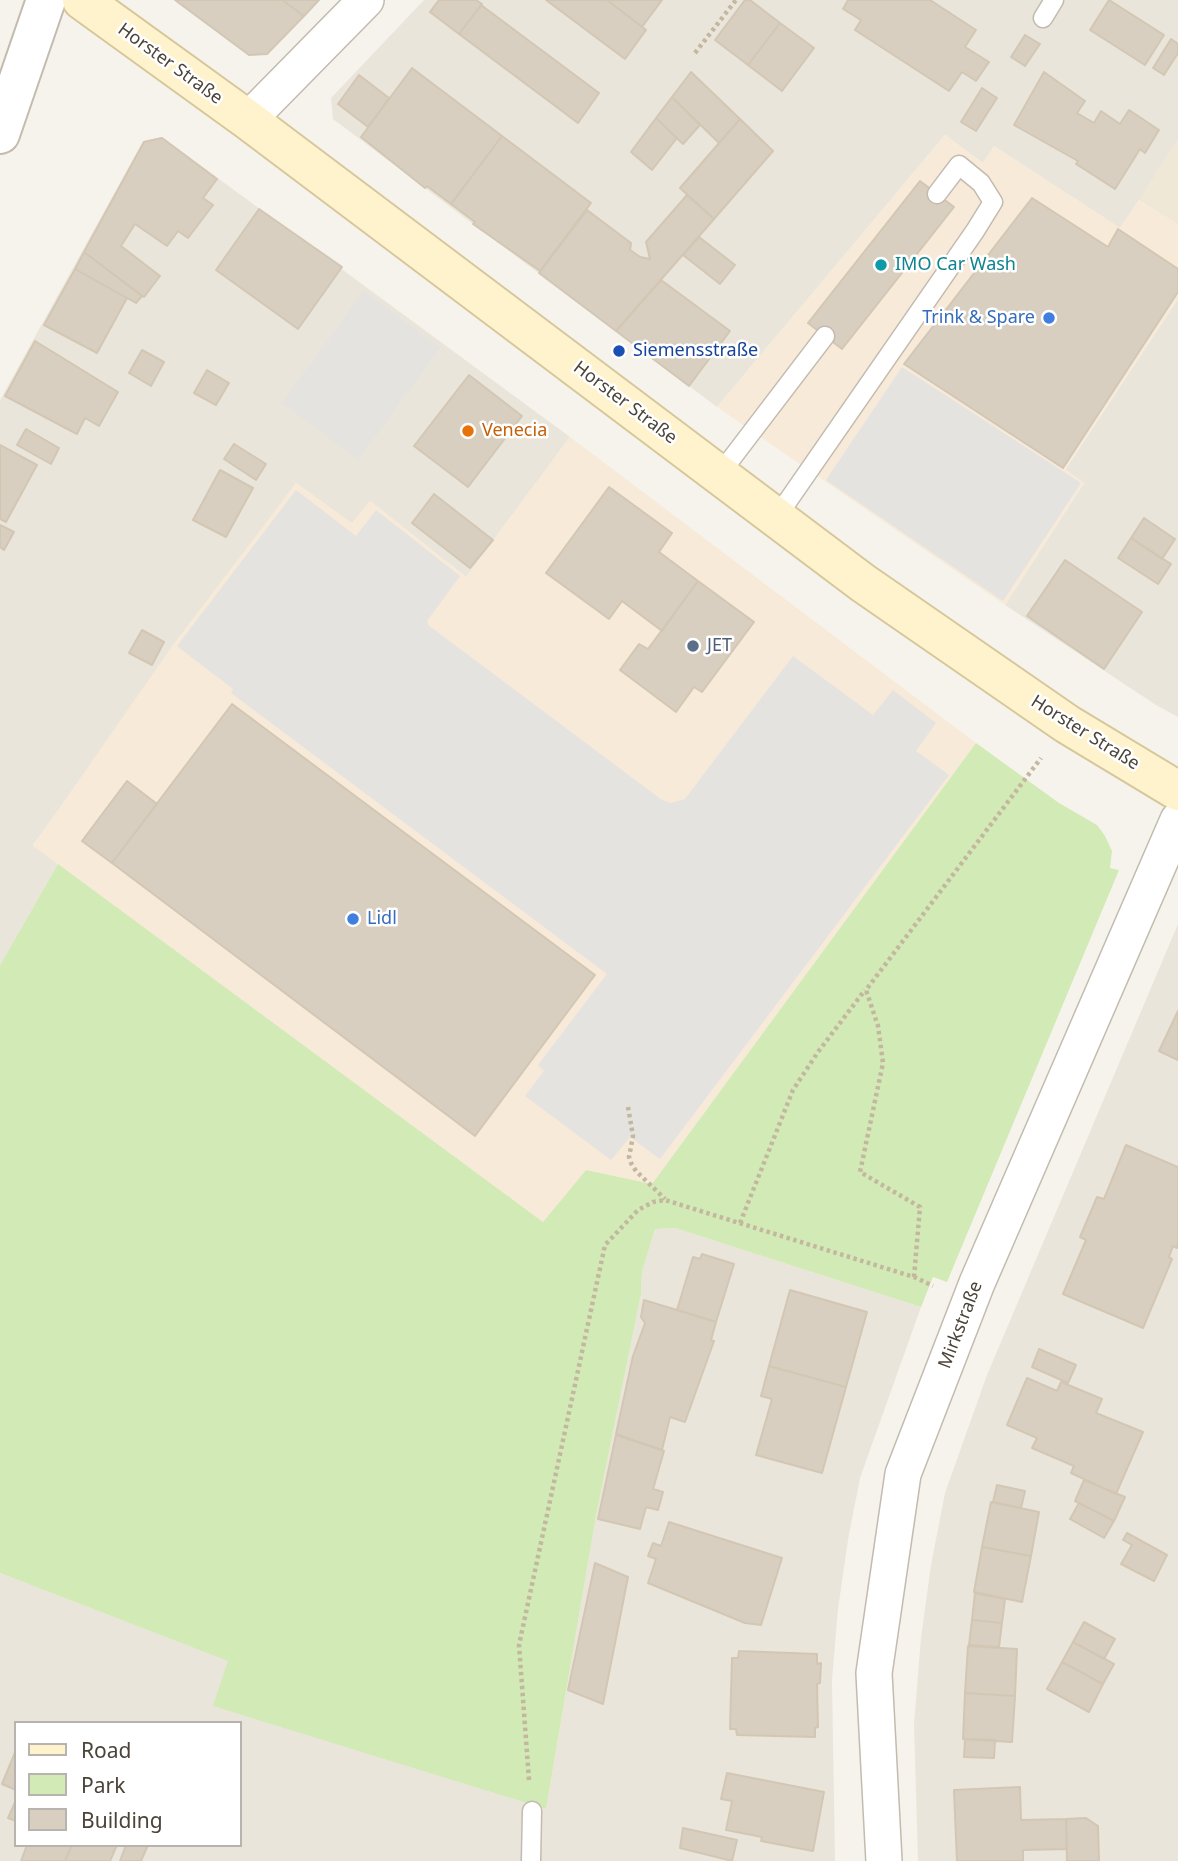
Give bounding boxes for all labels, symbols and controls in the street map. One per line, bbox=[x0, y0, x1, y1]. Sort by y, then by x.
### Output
street label: Horster Straße bbox=[113, 19, 227, 109]
place label: IMO Car Wash bbox=[895, 254, 1016, 276]
marker: IMO Car Wash bbox=[873, 257, 889, 273]
place label: Trink & Spare bbox=[922, 307, 1035, 329]
marker: Trink & Spare bbox=[1041, 310, 1057, 326]
place label: Siemensstraße bbox=[633, 340, 758, 362]
marker: Siemensstraße bbox=[611, 343, 627, 359]
street label: Horster Straße bbox=[569, 357, 681, 449]
place label: Venecia bbox=[482, 420, 547, 442]
marker: Venecia bbox=[460, 423, 476, 439]
place label: JET bbox=[707, 635, 732, 657]
marker: JET bbox=[685, 638, 701, 654]
street label: Horster Straße bbox=[1027, 691, 1143, 775]
place label: Lidl bbox=[367, 908, 397, 930]
marker: Lidl bbox=[345, 911, 361, 927]
street label: Mirkstraße bbox=[934, 1278, 988, 1372]
legend bbox=[14, 1721, 242, 1847]
text: Road bbox=[81, 1736, 131, 1764]
text: Park bbox=[81, 1771, 125, 1799]
text: Building bbox=[81, 1806, 163, 1834]

